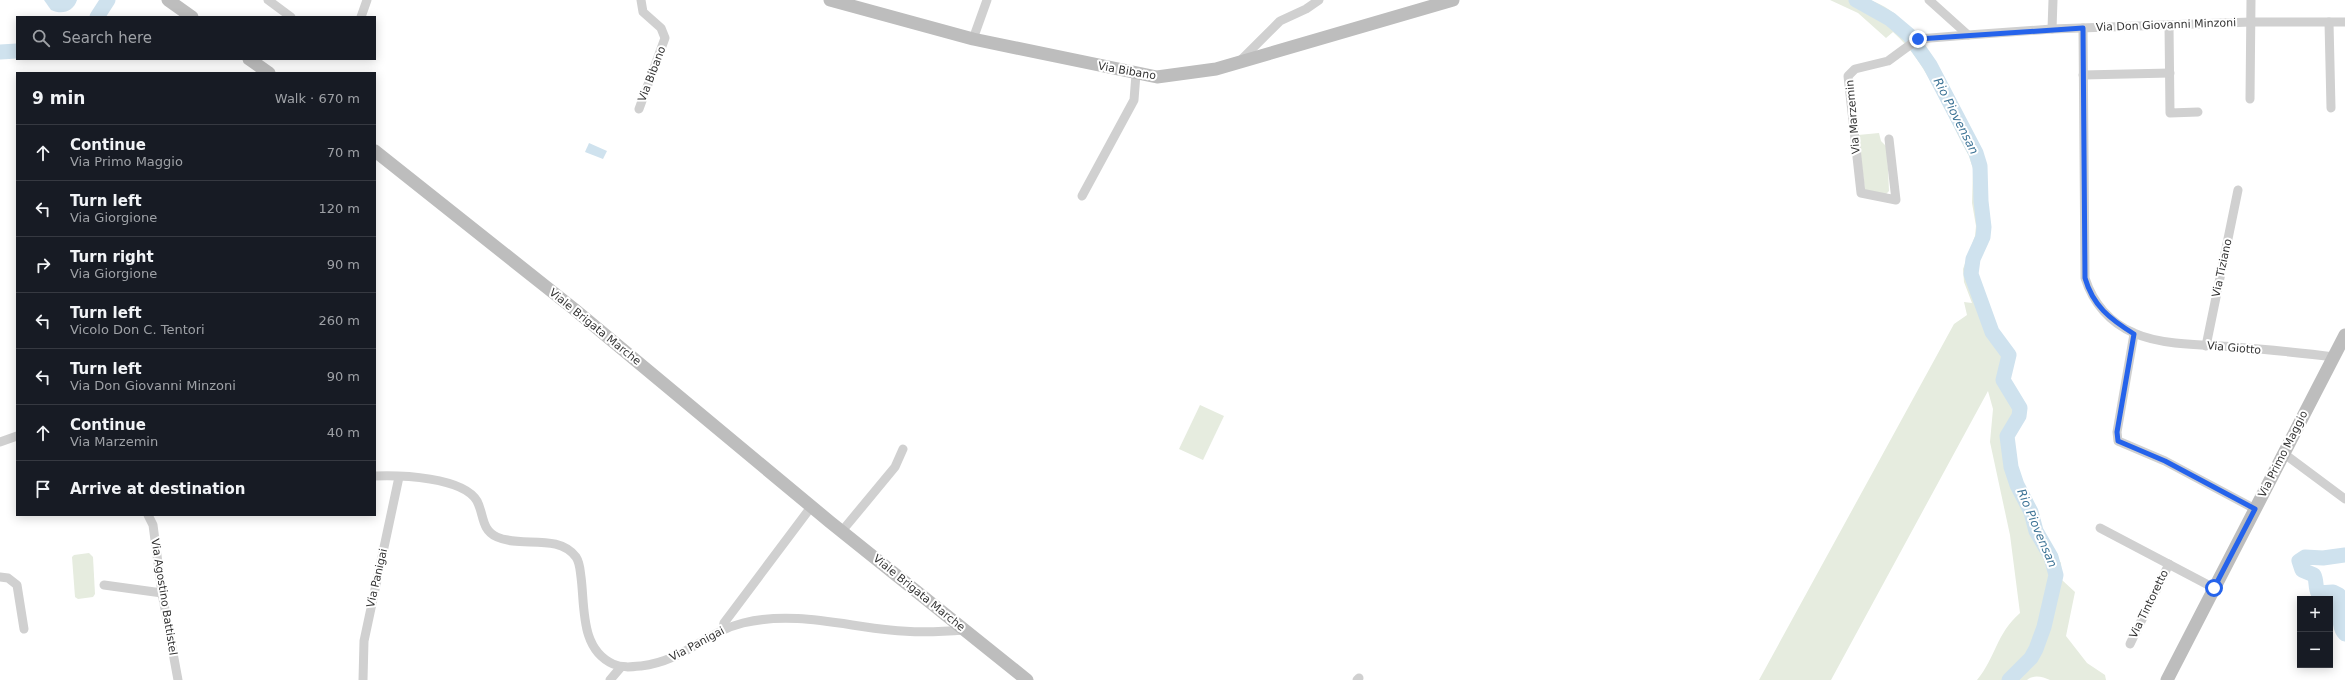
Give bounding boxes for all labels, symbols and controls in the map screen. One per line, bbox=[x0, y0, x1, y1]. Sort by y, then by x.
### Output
search box bbox=[16, 16, 376, 60]
street label: Via Don Giovanni Minzoni bbox=[2096, 16, 2236, 34]
icon: search bbox=[30, 27, 52, 49]
text: Search here bbox=[62, 29, 152, 47]
route end bbox=[1909, 30, 1927, 48]
street label: Via Bibano bbox=[635, 44, 669, 104]
street label: Via Bibano bbox=[1097, 60, 1157, 83]
water label: Rio Piovensan bbox=[1931, 75, 1981, 157]
street label: Via Marzemin bbox=[1843, 79, 1863, 155]
text: 9 min bbox=[32, 88, 85, 108]
text: Walk · 670 m bbox=[275, 91, 360, 106]
text: Continue bbox=[70, 136, 146, 154]
icon: ahead bbox=[32, 142, 54, 164]
text: 70 m bbox=[327, 145, 360, 160]
text: Via Primo Maggio bbox=[70, 154, 183, 169]
text: Turn left bbox=[70, 192, 142, 210]
icon: left bbox=[32, 198, 54, 220]
text: 120 m bbox=[318, 201, 360, 216]
text: Via Giorgione bbox=[70, 210, 157, 225]
street label: Via Tiziano bbox=[2209, 237, 2235, 298]
text: Turn right bbox=[70, 248, 154, 266]
icon: right bbox=[32, 254, 54, 276]
text: 90 m bbox=[327, 257, 360, 272]
text: Via Giorgione bbox=[70, 266, 157, 281]
street label: Viale Brigata Marche bbox=[547, 286, 644, 368]
text: Turn left bbox=[70, 304, 142, 322]
icon: left bbox=[32, 310, 54, 332]
text: 260 m bbox=[318, 313, 360, 328]
text: Vicolo Don C. Tentori bbox=[70, 322, 205, 337]
street label: Via Giotto bbox=[2206, 339, 2262, 357]
text: Turn left bbox=[70, 360, 142, 378]
icon: left bbox=[32, 366, 54, 388]
text: 90 m bbox=[327, 369, 360, 384]
text: Via Don Giovanni Minzoni bbox=[70, 378, 236, 393]
street label: Via Primo Maggio bbox=[2256, 408, 2311, 500]
text: Continue bbox=[70, 416, 146, 434]
icon: ahead bbox=[32, 422, 54, 444]
text: 40 m bbox=[327, 425, 360, 440]
text: Via Marzemin bbox=[70, 434, 158, 449]
icon: arrive bbox=[32, 478, 54, 500]
text: Arrive at destination bbox=[70, 480, 245, 498]
water label: Rio Piovensan bbox=[2014, 487, 2060, 569]
street label: Via Agostino Battistel bbox=[148, 538, 180, 656]
street label: Via Panigai bbox=[364, 547, 390, 609]
street label: Viale Brigata Marche bbox=[871, 552, 968, 634]
street label: Via Tintoretto bbox=[2127, 567, 2171, 640]
route start bbox=[2205, 579, 2223, 597]
map controls bbox=[2297, 596, 2333, 668]
button: + bbox=[2297, 596, 2333, 632]
street label: Via Panigai bbox=[667, 624, 727, 664]
button: − bbox=[2297, 632, 2333, 668]

